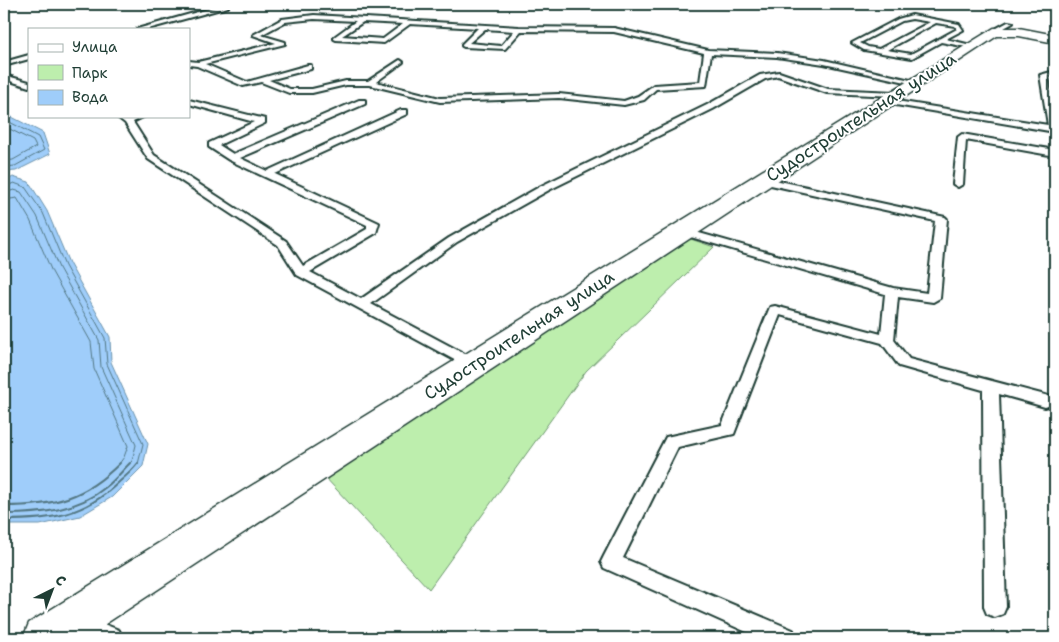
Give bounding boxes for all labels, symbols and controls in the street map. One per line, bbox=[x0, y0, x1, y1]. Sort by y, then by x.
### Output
legend bbox=[28, 28, 190, 118]
text: Улица bbox=[72, 37, 118, 57]
street label: Судостроительная улица bbox=[761, 46, 961, 188]
text: Парк bbox=[72, 63, 108, 83]
text: Вода bbox=[72, 87, 109, 107]
street label: Судостроительная улица bbox=[419, 264, 619, 406]
north arrow bbox=[28, 564, 78, 614]
text: С bbox=[51, 571, 70, 590]

